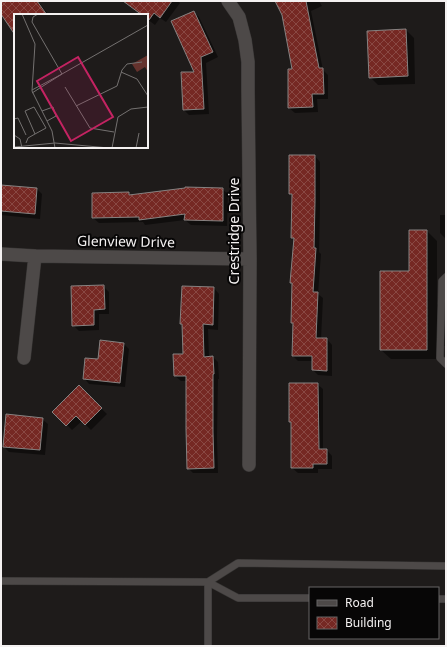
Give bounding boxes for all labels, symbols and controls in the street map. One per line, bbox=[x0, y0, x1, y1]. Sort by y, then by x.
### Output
inset map bbox=[14, 14, 148, 148]
street label: Crestridge Drive bbox=[224, 178, 243, 284]
street label: Glenview Drive bbox=[77, 231, 175, 251]
legend bbox=[309, 587, 439, 639]
text: Road bbox=[345, 594, 374, 611]
text: Building bbox=[345, 614, 392, 631]

